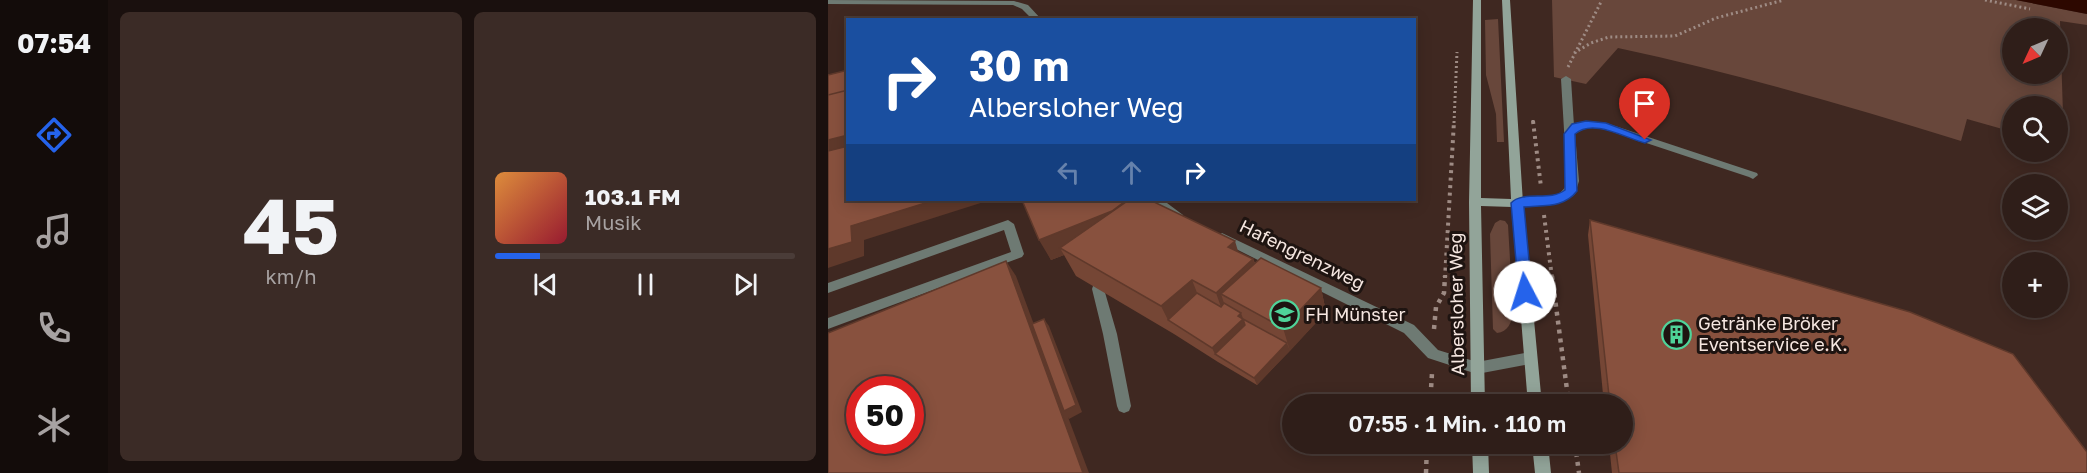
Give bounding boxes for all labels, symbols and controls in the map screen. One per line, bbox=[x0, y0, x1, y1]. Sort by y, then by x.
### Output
north arrow bbox=[2002, 18, 2068, 84]
map controls bbox=[2002, 18, 2068, 318]
text: 07:54 bbox=[17, 27, 91, 59]
text: 30 m bbox=[969, 40, 1069, 90]
icon: right bbox=[870, 42, 948, 120]
pin bbox=[1619, 78, 1670, 140]
icon: arrive bbox=[1628, 87, 1661, 120]
text: Albersloher Weg bbox=[969, 91, 1184, 123]
button: search bbox=[2002, 96, 2068, 162]
icon: directions bbox=[33, 114, 75, 156]
icon: left bbox=[1052, 156, 1085, 189]
icon: ahead bbox=[1115, 156, 1148, 189]
icon: right bbox=[1178, 156, 1211, 189]
button: layers bbox=[2002, 174, 2068, 240]
text: 45 bbox=[243, 178, 339, 271]
text: 103.1 FM bbox=[585, 183, 681, 210]
icon: music bbox=[33, 210, 75, 252]
text: Musik bbox=[585, 210, 642, 234]
street label: Hafengrenzweg bbox=[1236, 214, 1369, 294]
street label: Albersloher Weg bbox=[1444, 232, 1468, 376]
button: + bbox=[2002, 252, 2068, 318]
position arrow bbox=[1493, 260, 1557, 324]
text: km/h bbox=[266, 264, 316, 288]
icon: previous bbox=[529, 268, 562, 301]
icon: pause bbox=[629, 268, 662, 301]
icon: next bbox=[729, 268, 762, 301]
school or university icon: FH Münster bbox=[1268, 299, 1300, 331]
place label: FH Münster bbox=[1305, 303, 1406, 325]
icon: phone bbox=[33, 307, 75, 349]
place label: Getränke Bröker Eventservice e.K. bbox=[1698, 312, 1848, 355]
building icon: Getränke Bröker Eventservice e.K. bbox=[1661, 318, 1693, 350]
speed limit sign: 50 bbox=[846, 376, 924, 454]
icon: climate bbox=[33, 404, 75, 446]
text: 07:55 · 1 Min. · 110 m bbox=[1349, 410, 1566, 437]

